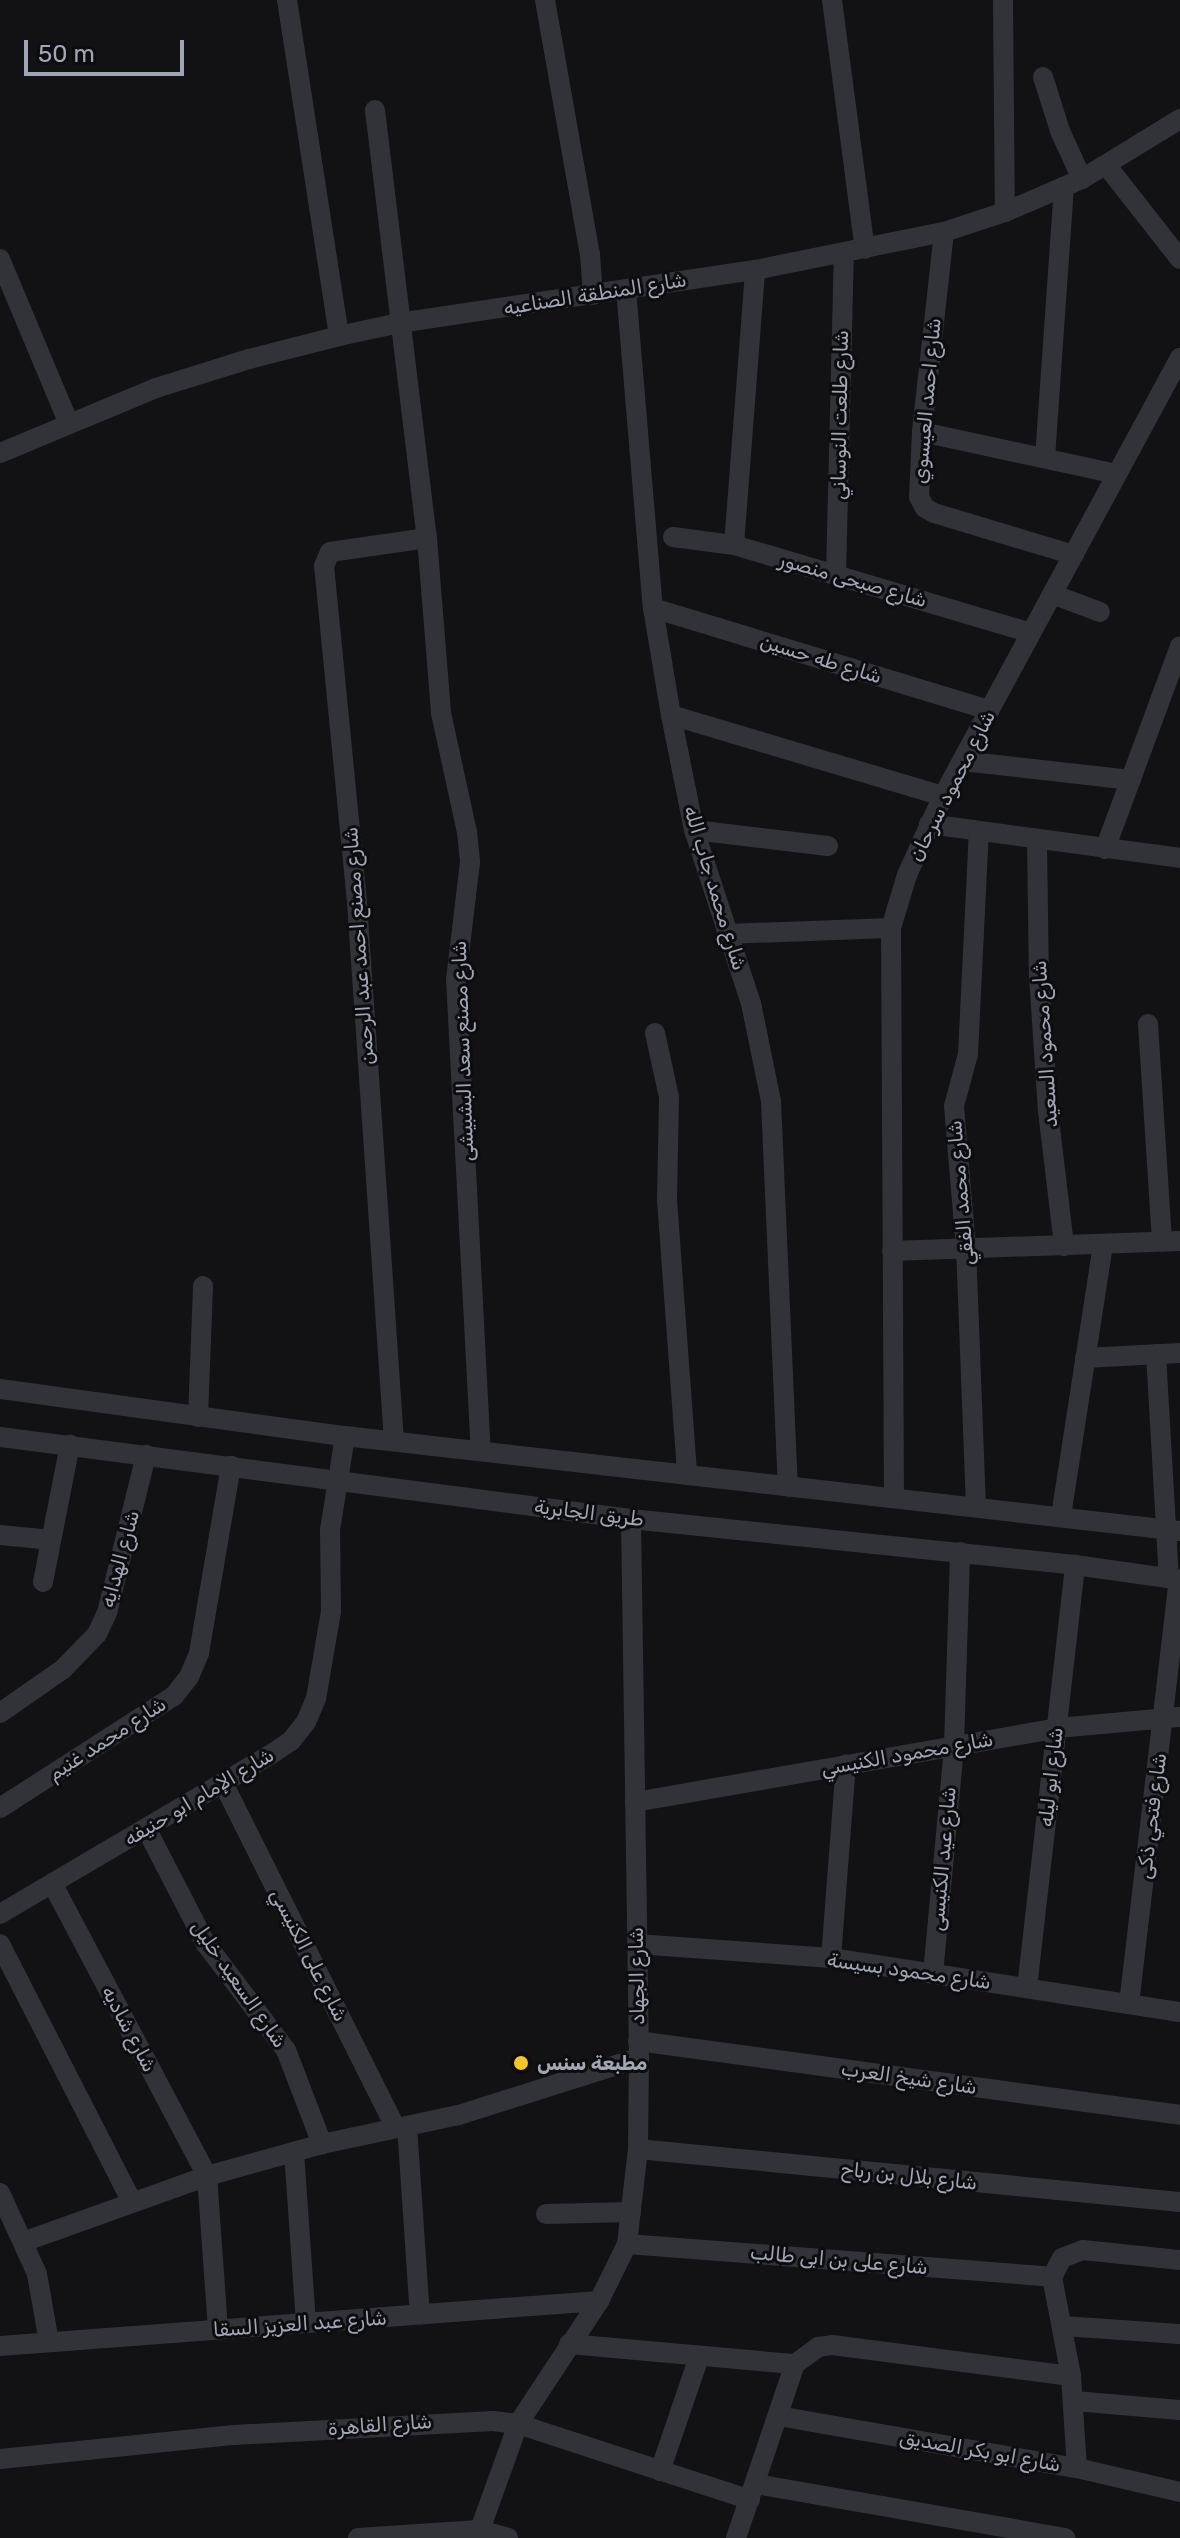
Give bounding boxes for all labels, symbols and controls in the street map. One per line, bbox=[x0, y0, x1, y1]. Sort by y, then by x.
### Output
scale bar bbox=[28, 24, 188, 74]
text: 50 m bbox=[38, 40, 95, 68]
street label: شارع المنطقة الصناعيه bbox=[502, 268, 688, 320]
street label: شارع احمد العيسوي bbox=[908, 317, 946, 485]
street label: شارع طلعت النوساني bbox=[827, 330, 853, 500]
street label: شارع صبحى منصور bbox=[776, 547, 930, 613]
street label: شارع طه حسين bbox=[757, 629, 885, 689]
street label: شارع محمود سرحان bbox=[904, 706, 1000, 866]
street label: شارع محمد جاب الله bbox=[679, 803, 751, 973]
street label: شارع مصنع احمد عبد الرحمن bbox=[339, 826, 379, 1066]
street label: شارع مصنع سعد البشبيشى bbox=[447, 940, 479, 1162]
street label: شارع محمود السعيد bbox=[1027, 960, 1063, 1128]
street label: شارع محمد الفقي bbox=[943, 1119, 979, 1267]
street label: طريق الجابرية bbox=[533, 1494, 645, 1532]
street label: شارع الهدايه bbox=[95, 1508, 145, 1610]
street label: شارع محمد غنيم bbox=[43, 1692, 171, 1786]
street label: شارع ابو ليله bbox=[1034, 1726, 1068, 1828]
street label: شارع محمود الكنيسي bbox=[819, 1727, 995, 1781]
street label: شارع الإمام ابو حنيفه bbox=[120, 1743, 278, 1851]
street label: شارع فتحي ذكى bbox=[1132, 1751, 1172, 1881]
street label: شارع عيد الكنيسى bbox=[925, 1786, 961, 1932]
street label: شارع على الكنيسي bbox=[265, 1885, 353, 2025]
street label: شارع السعيد خليل bbox=[186, 1916, 292, 2052]
street label: شارع الجهاد bbox=[624, 1927, 650, 2025]
street label: شارع محمود بسيسة bbox=[825, 1948, 993, 1994]
street label: شارع شاديه bbox=[96, 1982, 162, 2076]
place label: مطبعة سنس bbox=[537, 2051, 647, 2075]
marker: مطبعة سنس bbox=[512, 2054, 530, 2072]
street label: شارع شيخ العرب bbox=[840, 2057, 978, 2099]
street label: شارع بلال بن رباح bbox=[840, 2157, 978, 2195]
street label: شارع على بن ابى طالب bbox=[749, 2240, 929, 2280]
street label: شارع عبد العزيز السقا bbox=[212, 2306, 388, 2342]
street label: شارع القاهرة bbox=[327, 2409, 433, 2441]
street label: شارع ابو بكر الصديق bbox=[898, 2425, 1062, 2477]

